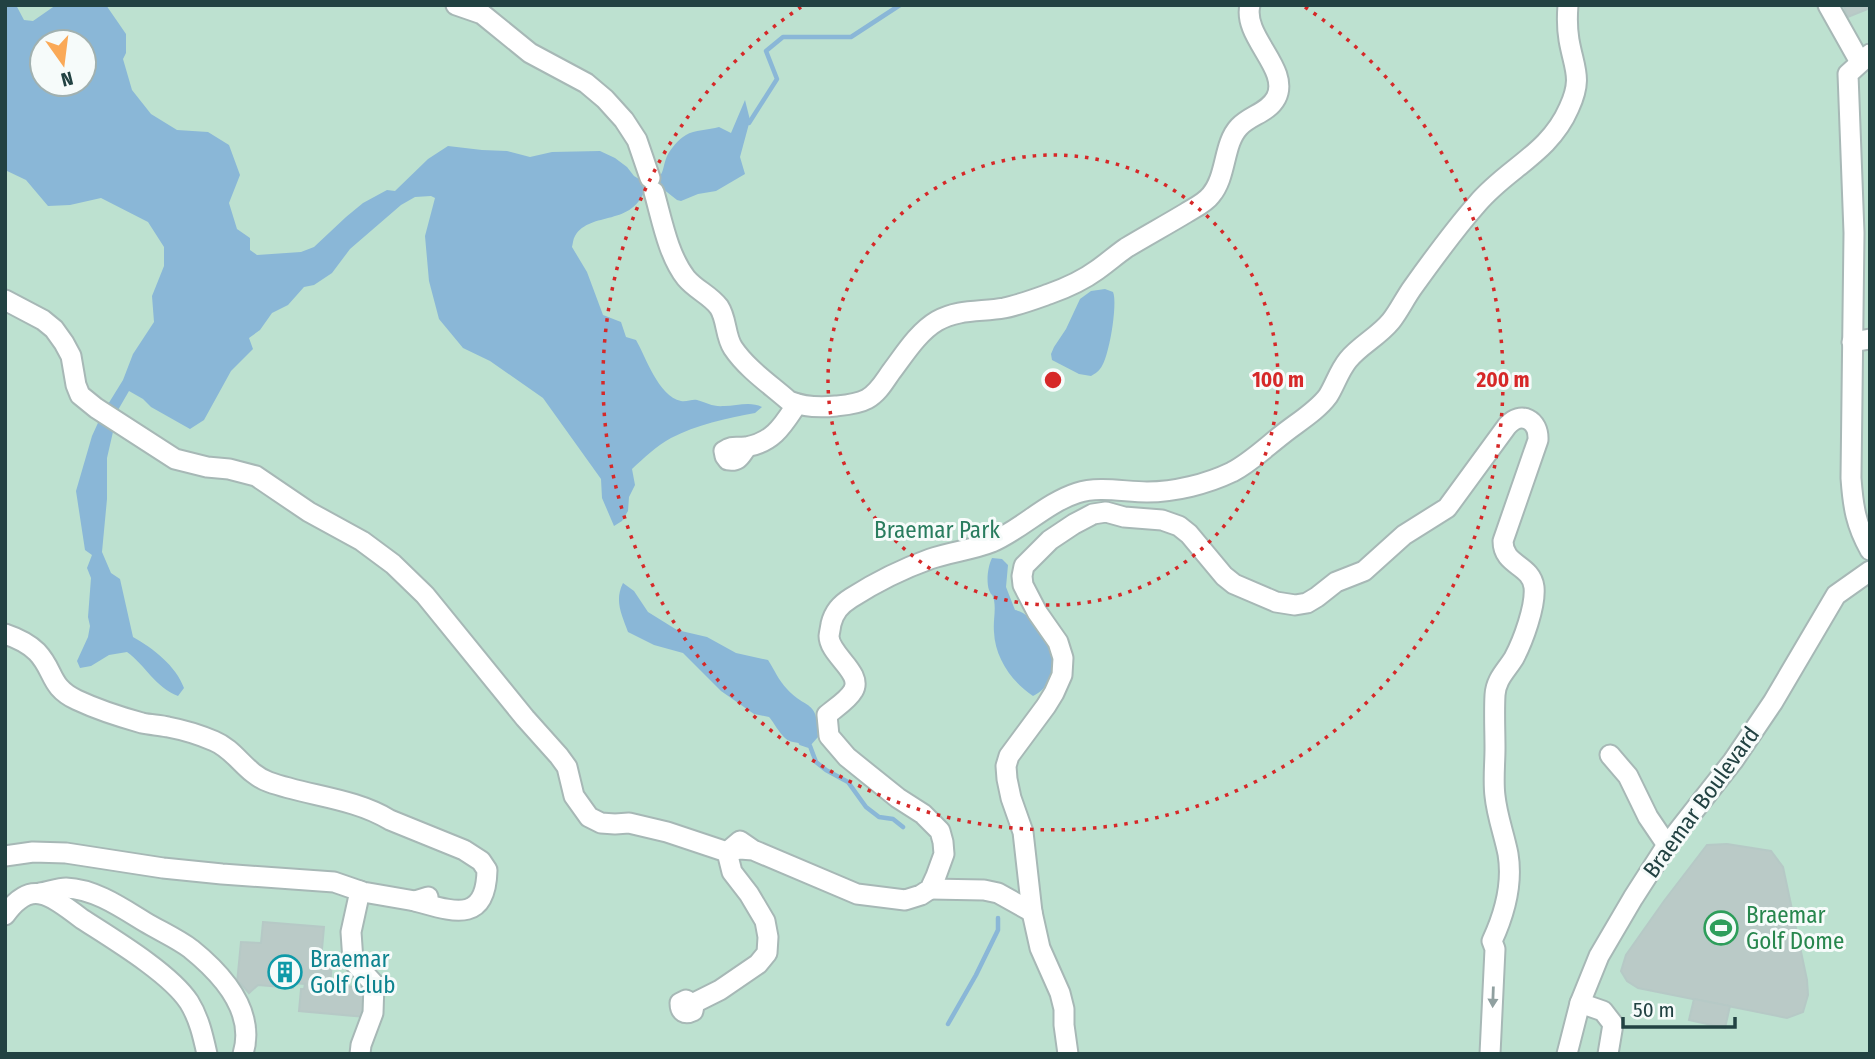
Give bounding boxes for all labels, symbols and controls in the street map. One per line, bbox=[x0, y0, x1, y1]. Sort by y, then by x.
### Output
north arrow bbox=[28, 28, 98, 98]
text: N bbox=[59, 66, 75, 92]
text: 100 m bbox=[1252, 367, 1304, 393]
text: 200 m bbox=[1475, 367, 1530, 393]
centre of rings bbox=[1041, 368, 1065, 392]
park label: Braemar Park bbox=[874, 516, 1000, 544]
street label: Braemar Boulevard bbox=[1637, 721, 1765, 883]
place label: Braemar Golf Dome bbox=[1746, 901, 1844, 955]
sports icon: Braemar Golf Dome bbox=[1702, 909, 1740, 947]
place label: Braemar Golf Club bbox=[310, 945, 396, 999]
building icon: Braemar Golf Club bbox=[266, 953, 304, 991]
one-way arrow bbox=[1487, 986, 1498, 1008]
scale bar bbox=[1623, 986, 1735, 1030]
text: 50 m bbox=[1633, 997, 1675, 1023]

